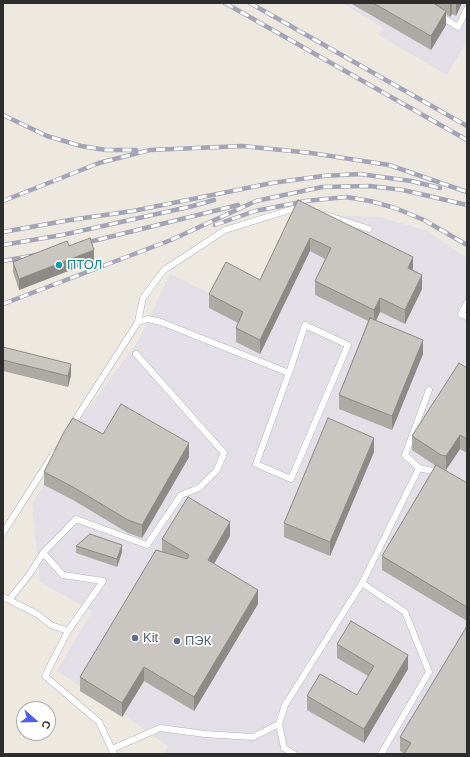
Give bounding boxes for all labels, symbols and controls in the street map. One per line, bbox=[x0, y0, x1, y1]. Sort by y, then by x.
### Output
place label: ПТОЛ bbox=[67, 257, 102, 273]
marker: ПТОЛ bbox=[54, 260, 64, 270]
place label: Kit bbox=[143, 630, 158, 646]
marker: Kit bbox=[130, 633, 140, 643]
place label: ПЭК bbox=[185, 633, 211, 649]
marker: ПЭК bbox=[172, 636, 182, 646]
north arrow bbox=[16, 701, 56, 741]
text: С bbox=[39, 719, 53, 731]

